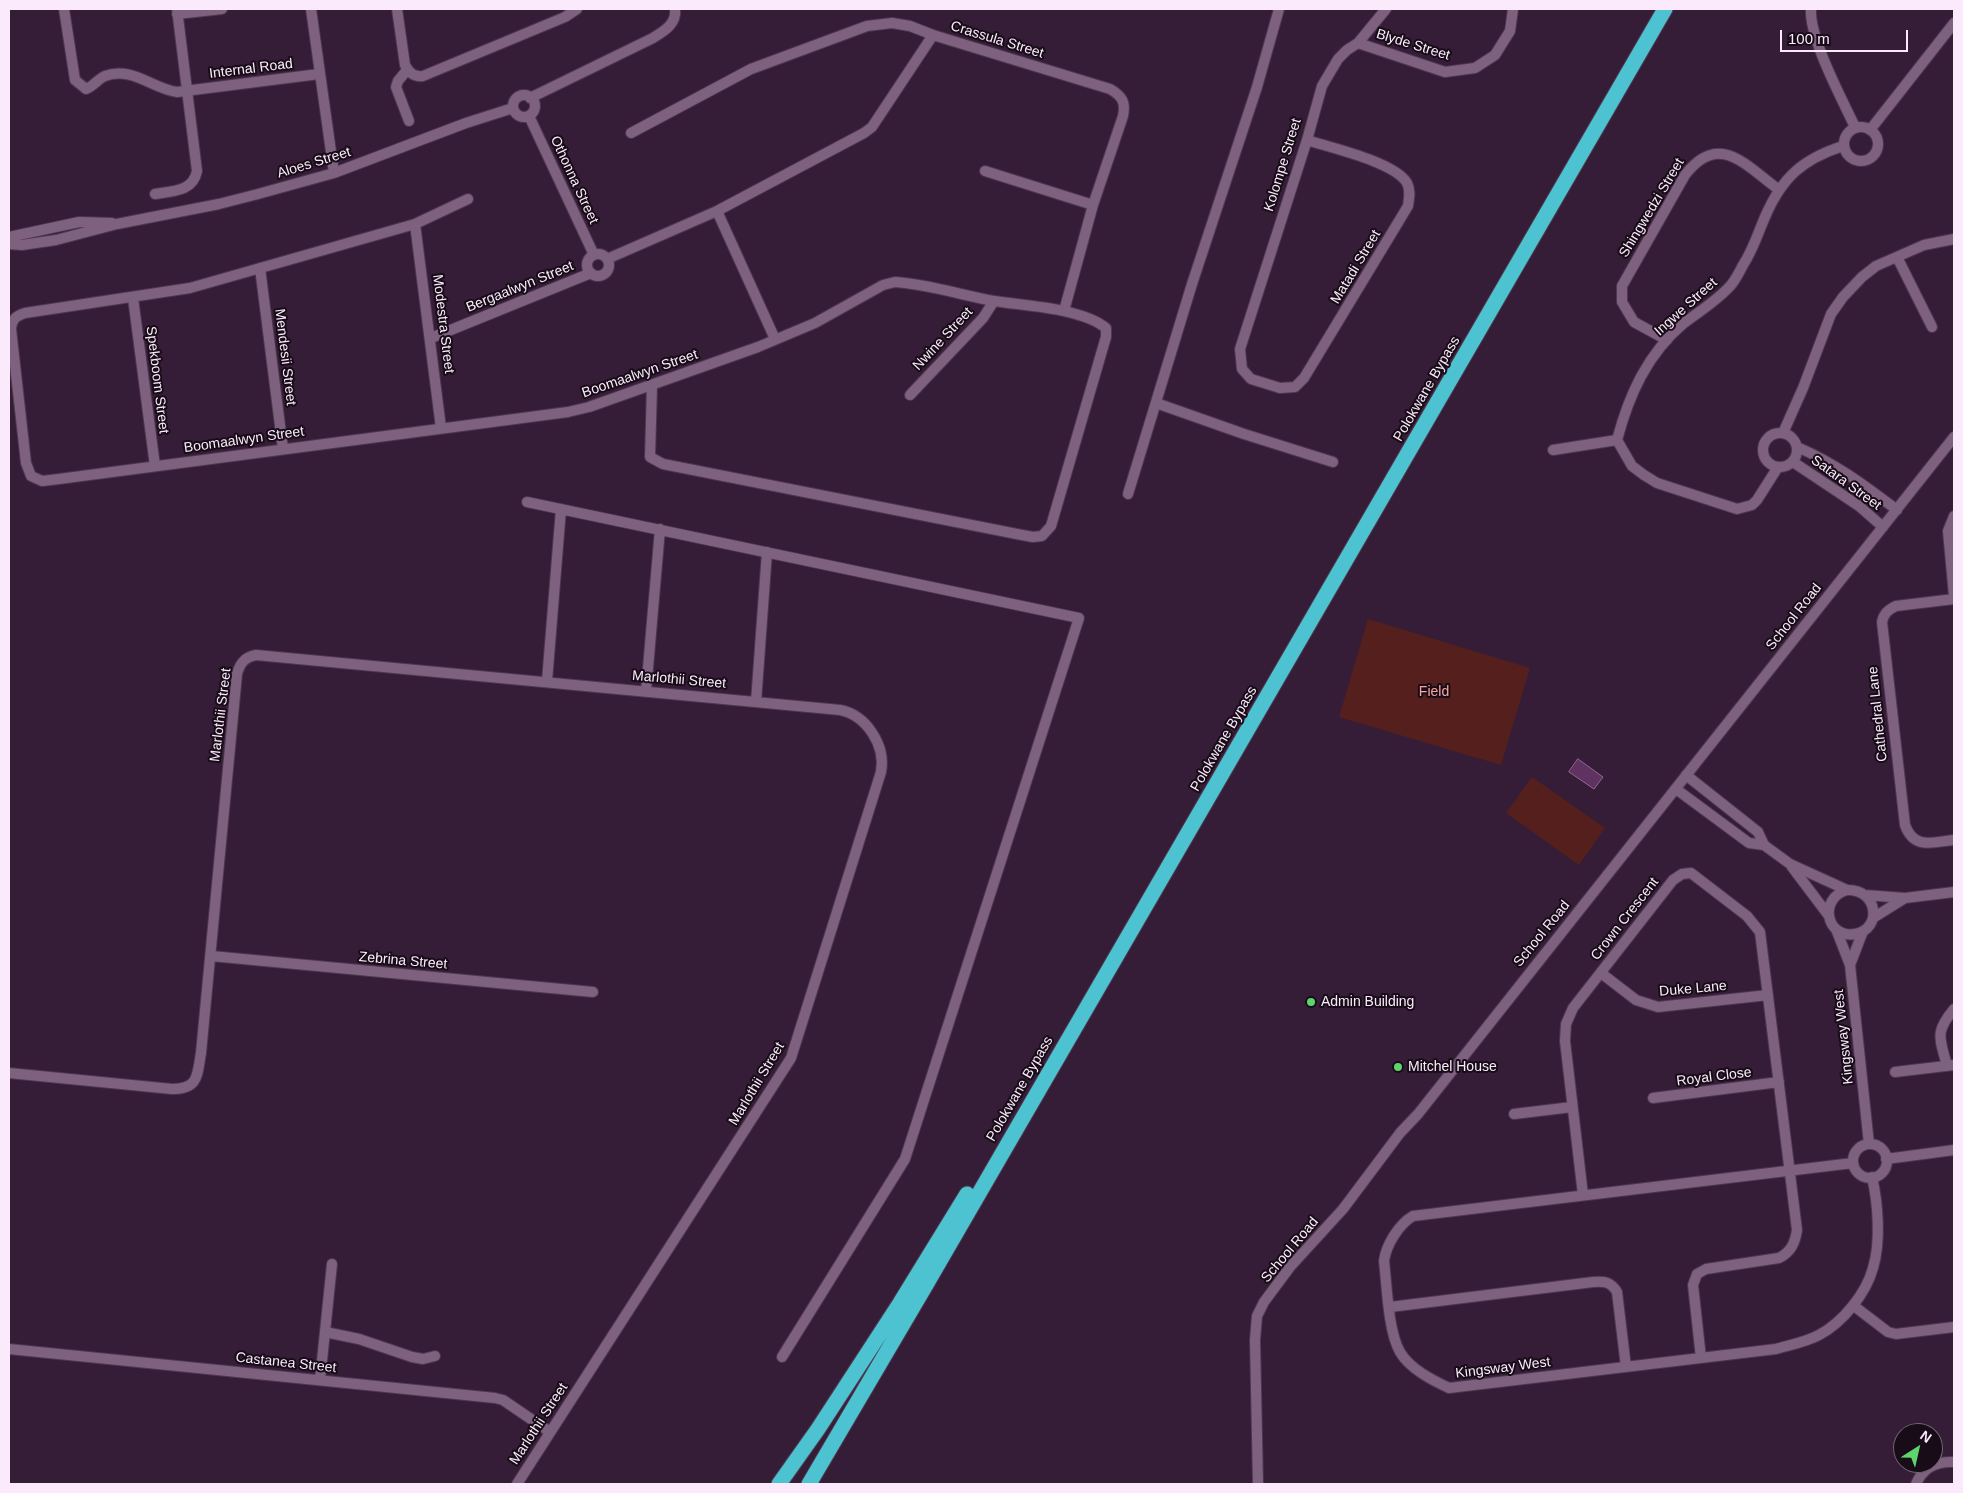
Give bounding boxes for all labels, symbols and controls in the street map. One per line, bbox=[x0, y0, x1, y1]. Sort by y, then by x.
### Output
street label: Crassula Street bbox=[948, 18, 1046, 62]
scale bar bbox=[1783, 20, 1910, 52]
street label: Blyde Street bbox=[1374, 26, 1452, 64]
text: 100 m bbox=[1788, 30, 1830, 47]
street label: Internal Road bbox=[208, 56, 294, 82]
street label: Kolompe Street bbox=[1261, 116, 1305, 214]
street label: Othonna Street bbox=[546, 133, 602, 227]
street label: Aloes Street bbox=[275, 144, 353, 182]
street label: Shingwedzi Street bbox=[1616, 155, 1688, 261]
street label: Matadi Street bbox=[1327, 227, 1385, 307]
street label: Bergaalwyn Street bbox=[464, 258, 576, 316]
street label: Modestra Street bbox=[429, 274, 457, 374]
street label: Ingwe Street bbox=[1651, 274, 1721, 340]
street label: Nwine Street bbox=[910, 304, 976, 374]
street label: Mendesii Street bbox=[271, 308, 299, 406]
street label: Spekboom Street bbox=[142, 325, 172, 435]
street label: Polokwane Bypass bbox=[1390, 334, 1464, 444]
street label: Boomaalwyn Street bbox=[580, 346, 700, 402]
street label: Boomaalwyn Street bbox=[183, 423, 305, 457]
street label: Satara Street bbox=[1808, 452, 1884, 514]
street label: School Road bbox=[1763, 580, 1825, 654]
street label: Cathedral Lane bbox=[1865, 666, 1891, 762]
street label: Marlothii Street bbox=[207, 667, 235, 763]
street label: Marlothii Street bbox=[631, 668, 727, 692]
street label: Polokwane Bypass bbox=[1187, 684, 1261, 794]
park label: Field bbox=[1419, 684, 1449, 700]
street label: Crown Crescent bbox=[1587, 874, 1663, 964]
street label: School Road bbox=[1510, 898, 1574, 970]
street label: Zebrina Street bbox=[358, 949, 448, 973]
street label: Duke Lane bbox=[1659, 978, 1727, 1000]
street label: Kingsway West bbox=[1831, 989, 1857, 1085]
place label: Admin Building bbox=[1321, 994, 1414, 1010]
marker: Admin Building bbox=[1305, 996, 1317, 1008]
street label: Polokwane Bypass bbox=[983, 1034, 1057, 1144]
street label: Marlothii Street bbox=[726, 1039, 788, 1129]
place label: Mitchel House bbox=[1408, 1059, 1497, 1075]
marker: Mitchel House bbox=[1392, 1061, 1404, 1073]
street label: Royal Close bbox=[1676, 1064, 1752, 1090]
street label: School Road bbox=[1258, 1214, 1322, 1286]
street label: Castanea Street bbox=[235, 1349, 337, 1377]
street label: Kingsway West bbox=[1455, 1354, 1551, 1382]
street label: Marlothii Street bbox=[506, 1380, 572, 1468]
north arrow bbox=[1893, 1423, 1943, 1473]
text: N bbox=[1917, 1427, 1935, 1446]

